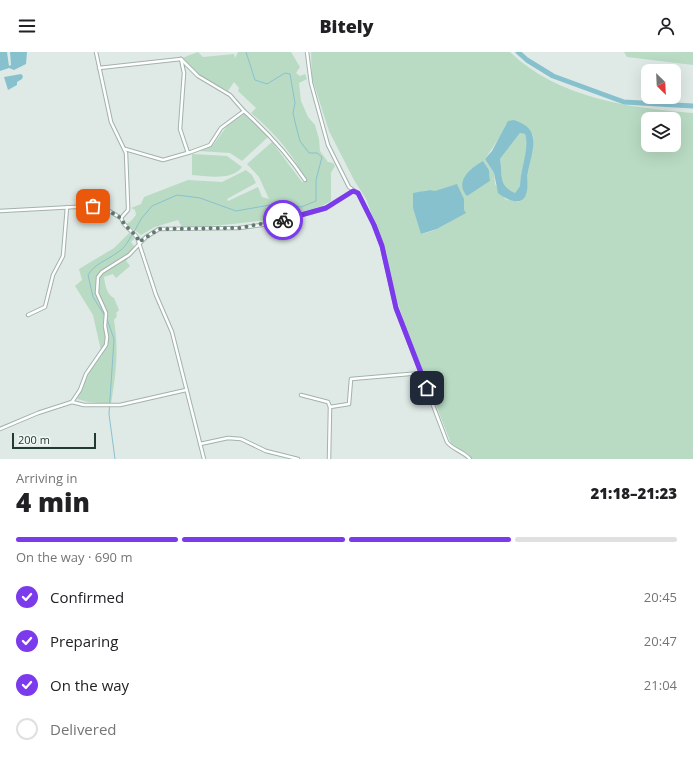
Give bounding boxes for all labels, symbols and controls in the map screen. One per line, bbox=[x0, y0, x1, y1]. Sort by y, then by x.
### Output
text: Bitely bbox=[319, 14, 374, 38]
icon: menu bbox=[16, 15, 38, 37]
icon: person bbox=[655, 15, 677, 37]
north arrow bbox=[641, 64, 681, 104]
map controls bbox=[641, 64, 681, 152]
button: layers bbox=[641, 112, 681, 152]
pin bbox=[76, 189, 110, 223]
icon: bag bbox=[82, 195, 104, 217]
courier bbox=[263, 200, 303, 240]
icon: bike bbox=[272, 209, 294, 231]
pin bbox=[410, 371, 444, 405]
icon: home bbox=[416, 377, 438, 399]
scale bar bbox=[12, 431, 96, 450]
text: 200 m bbox=[18, 432, 50, 447]
text: Arriving in bbox=[16, 469, 78, 487]
text: 21:18–21:23 bbox=[591, 483, 677, 503]
text: 4 min bbox=[16, 484, 90, 520]
text: On the way · 690 m bbox=[16, 548, 132, 566]
icon: check bbox=[16, 586, 38, 608]
text: Confirmed bbox=[50, 587, 124, 607]
text: 20:45 bbox=[644, 588, 677, 606]
icon: check bbox=[16, 630, 38, 652]
text: Preparing bbox=[50, 631, 118, 651]
text: 20:47 bbox=[644, 632, 677, 650]
icon: check bbox=[16, 674, 38, 696]
text: On the way bbox=[50, 675, 129, 695]
text: 21:04 bbox=[644, 676, 677, 694]
text: Delivered bbox=[50, 719, 117, 739]

